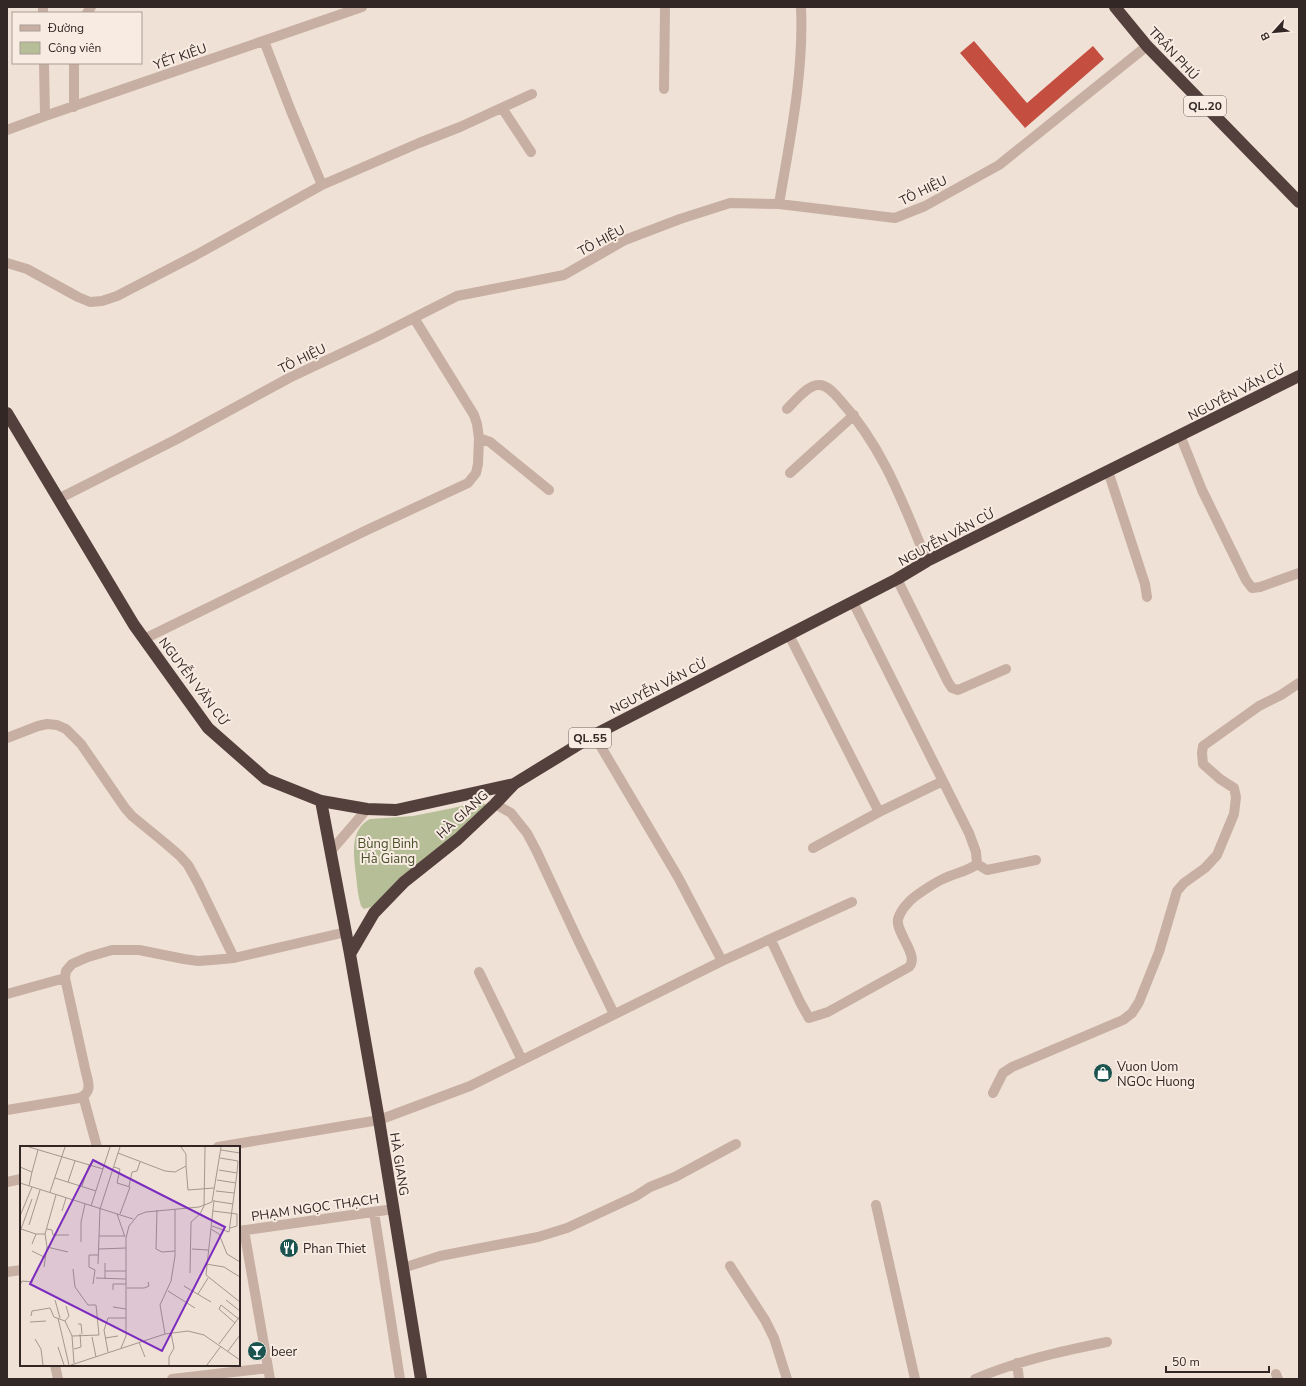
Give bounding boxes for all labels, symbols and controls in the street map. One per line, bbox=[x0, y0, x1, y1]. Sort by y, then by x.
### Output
legend bbox=[12, 12, 142, 64]
north arrow bbox=[1254, 12, 1294, 52]
text: Đường bbox=[47, 20, 84, 36]
street label: TRẦN PHÚ bbox=[1144, 22, 1204, 84]
text: B bbox=[1257, 30, 1274, 43]
street label: YẾT KIÊU bbox=[150, 38, 209, 75]
text: Công viên bbox=[48, 40, 101, 56]
road number: QL.20 bbox=[1184, 96, 1226, 116]
street label: TÔ HIỆU bbox=[896, 171, 950, 210]
street label: TÔ HIỆU bbox=[574, 220, 628, 261]
street label: TÔ HIỆU bbox=[275, 339, 329, 378]
street label: NGUYỄN VĂN CỪ bbox=[1184, 359, 1288, 425]
street label: NGUYỄN VĂN CỪ bbox=[895, 503, 998, 571]
street label: NGUYỄN VĂN CỪ bbox=[154, 633, 234, 730]
street label: NGUYỄN VĂN CỪ bbox=[606, 653, 710, 719]
road number: QL.55 bbox=[569, 728, 611, 748]
street label: HÀ GIANG bbox=[432, 786, 492, 843]
park label: Bùng Binh Hà Giang bbox=[358, 835, 419, 868]
place label: Vuon Uom NGOc Huong bbox=[1116, 1058, 1195, 1091]
shop icon: Vuon Uom NGOc Huong bbox=[1092, 1062, 1114, 1084]
street label: HÀ GIANG bbox=[385, 1131, 414, 1197]
inset map bbox=[20, 1146, 240, 1366]
street label: PHẠM NGỌC THẠCH bbox=[250, 1190, 380, 1226]
restaurant icon: Phan Thiet bbox=[278, 1237, 300, 1259]
place label: Phan Thiet bbox=[303, 1240, 366, 1258]
bar icon: beer bbox=[246, 1340, 268, 1362]
place label: beer bbox=[271, 1343, 297, 1361]
scale bar bbox=[1166, 1348, 1269, 1374]
text: 50 m bbox=[1172, 1354, 1200, 1370]

